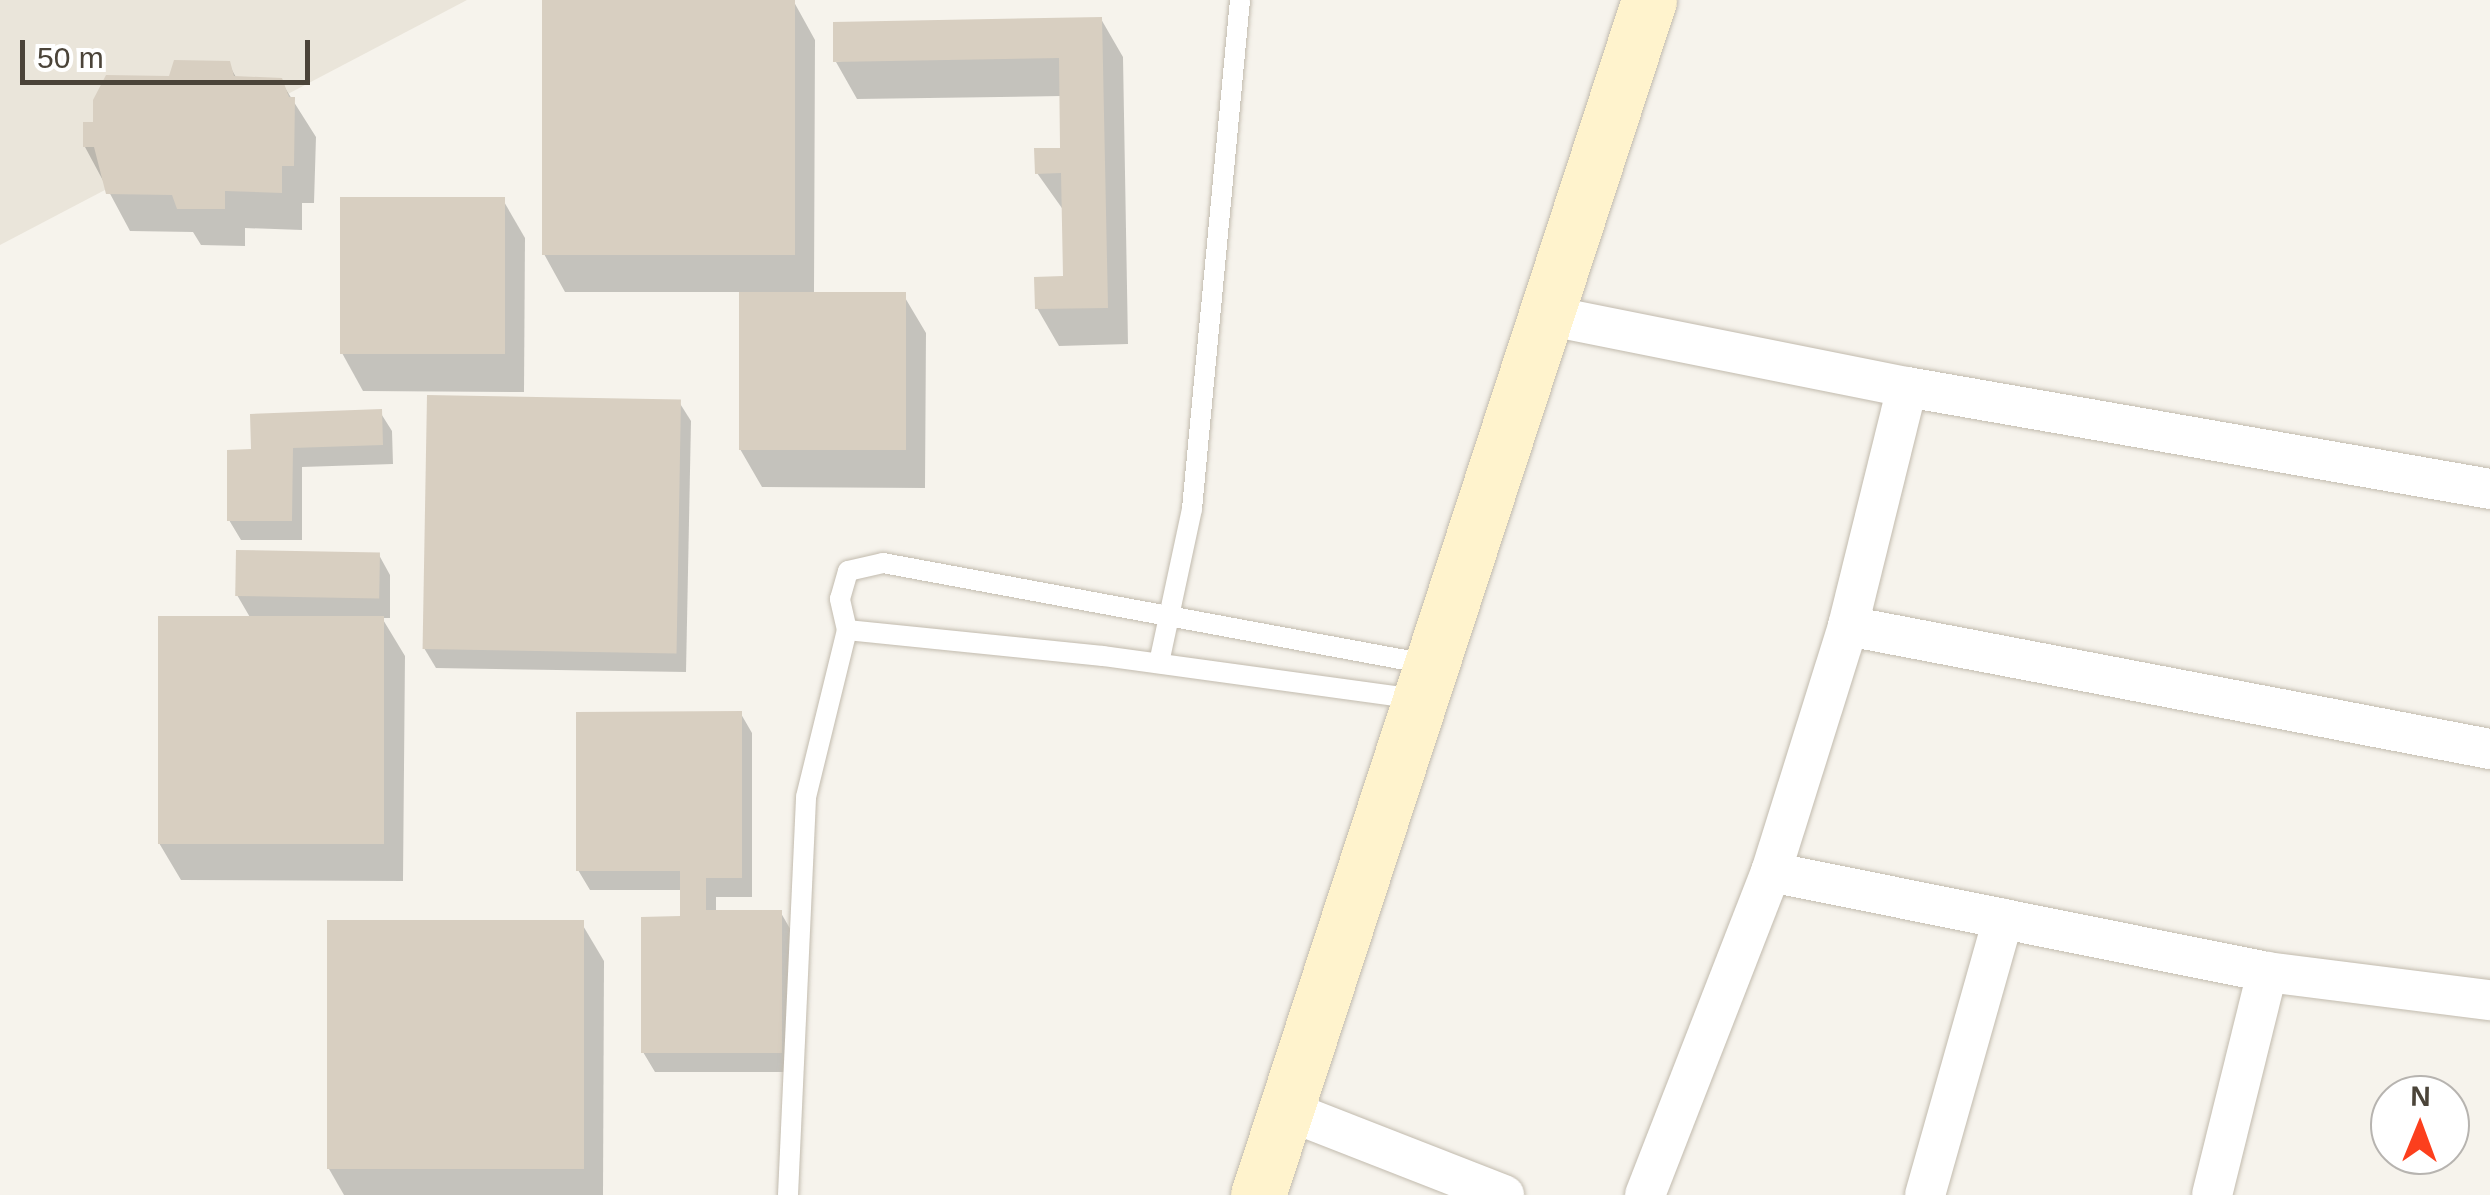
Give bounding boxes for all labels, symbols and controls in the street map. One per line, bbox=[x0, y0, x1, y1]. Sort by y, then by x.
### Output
scale bar bbox=[25, 20, 315, 82]
text: 50 m bbox=[37, 41, 104, 74]
north arrow bbox=[2370, 1075, 2470, 1175]
text: N bbox=[2410, 1081, 2431, 1112]

